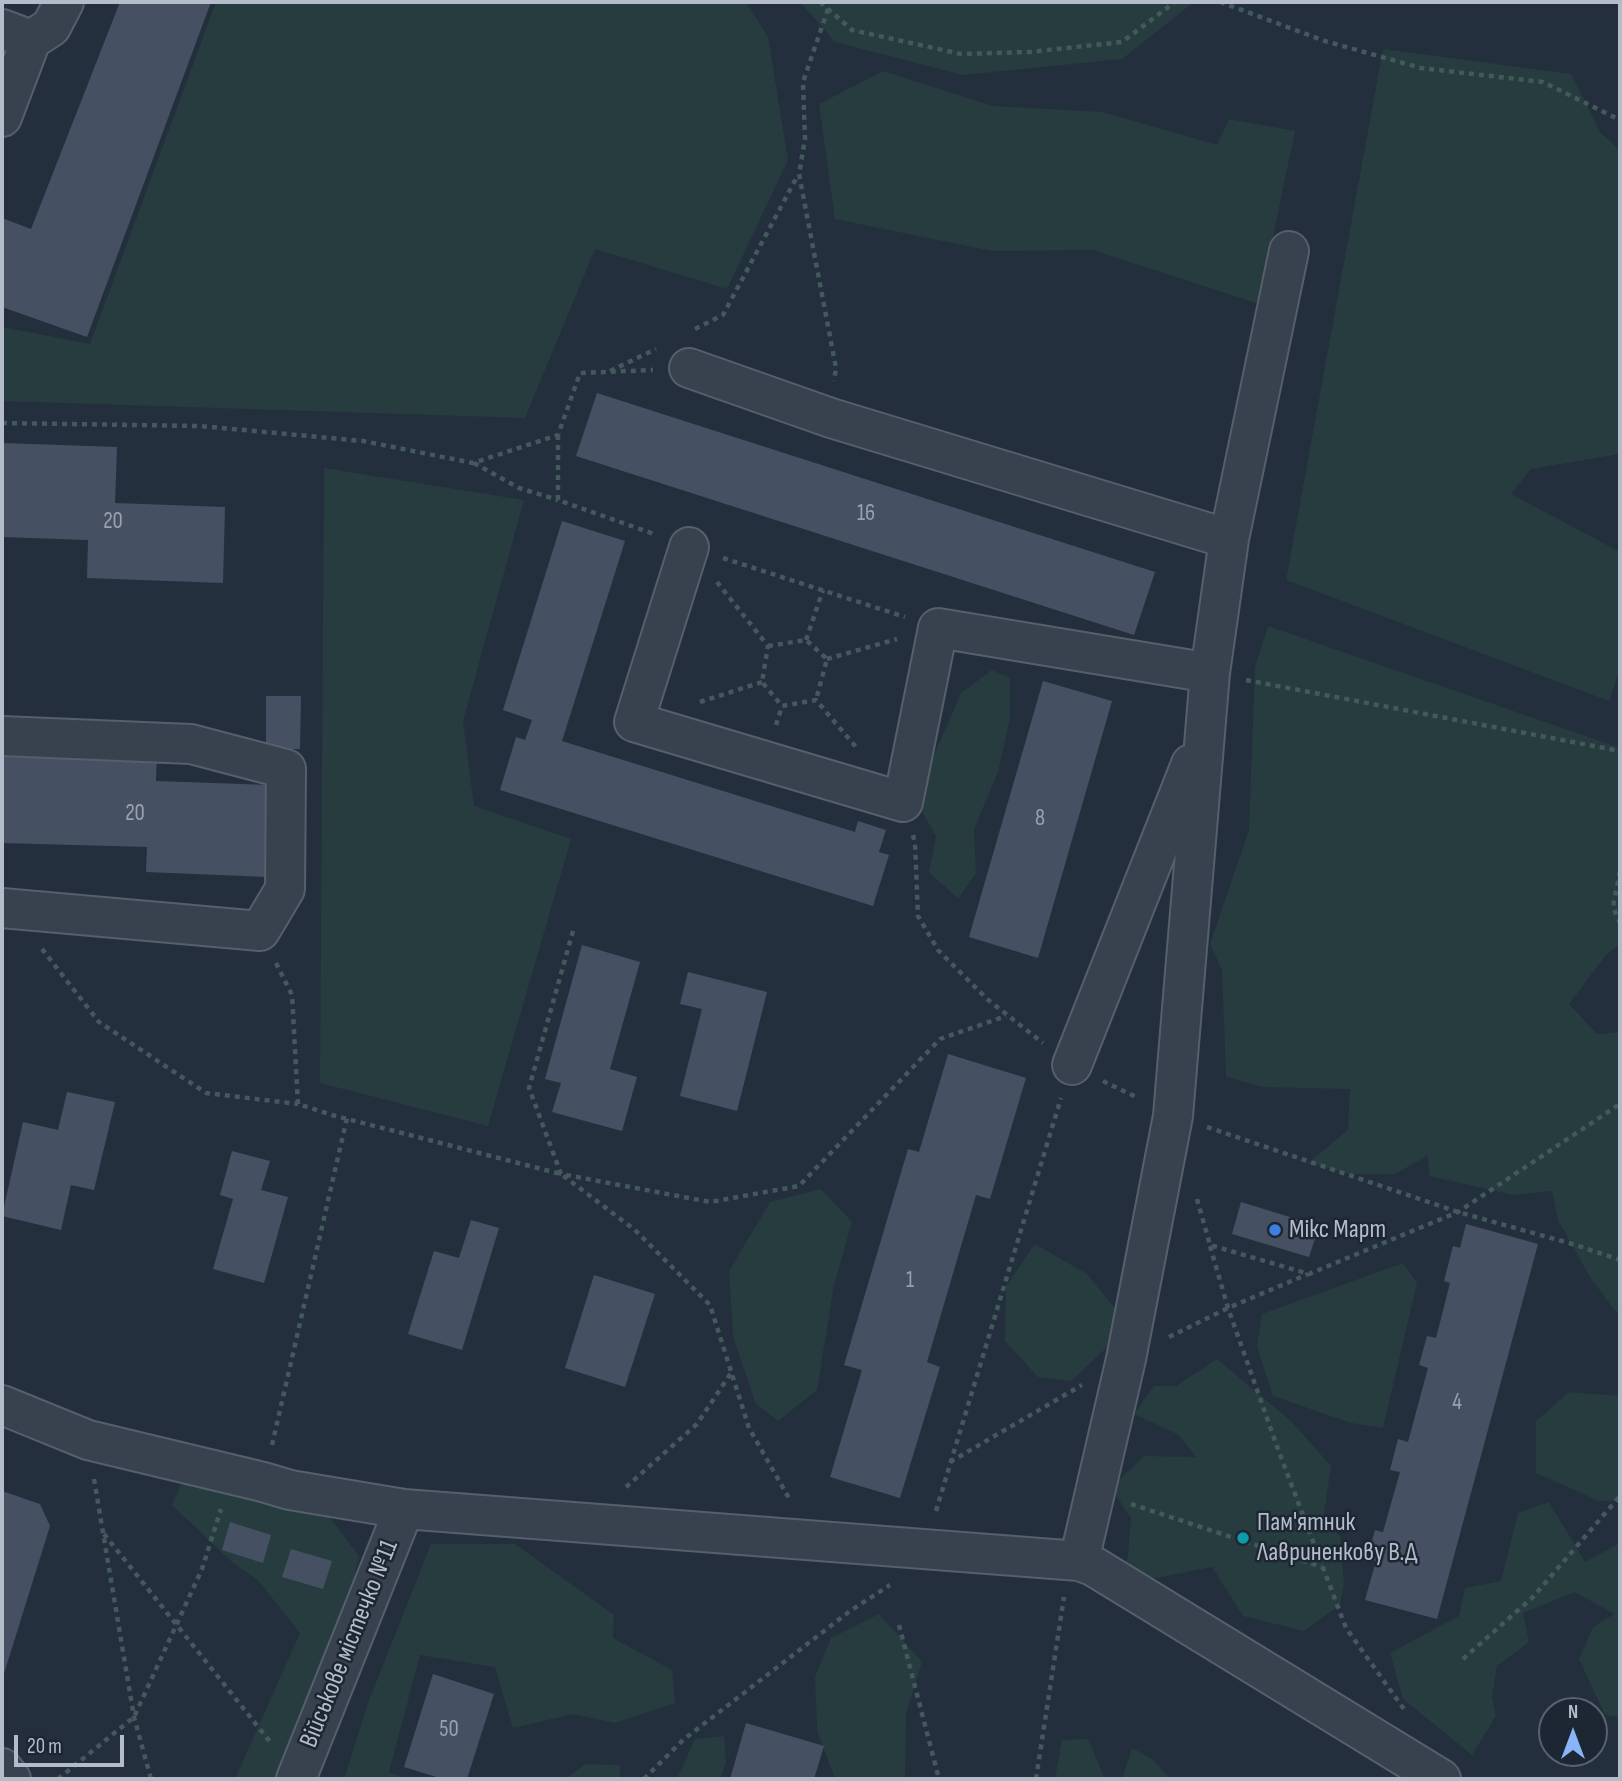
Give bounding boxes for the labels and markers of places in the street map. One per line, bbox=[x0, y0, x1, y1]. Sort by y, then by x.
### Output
place label: Мікс Март bbox=[1289, 1214, 1386, 1246]
marker: Мікс Март bbox=[1267, 1222, 1283, 1238]
place label: Пам'ятник Лавриненкову В.Д bbox=[1257, 1507, 1417, 1568]
marker: Пам'ятник Лавриненкову В.Д bbox=[1235, 1530, 1251, 1546]

